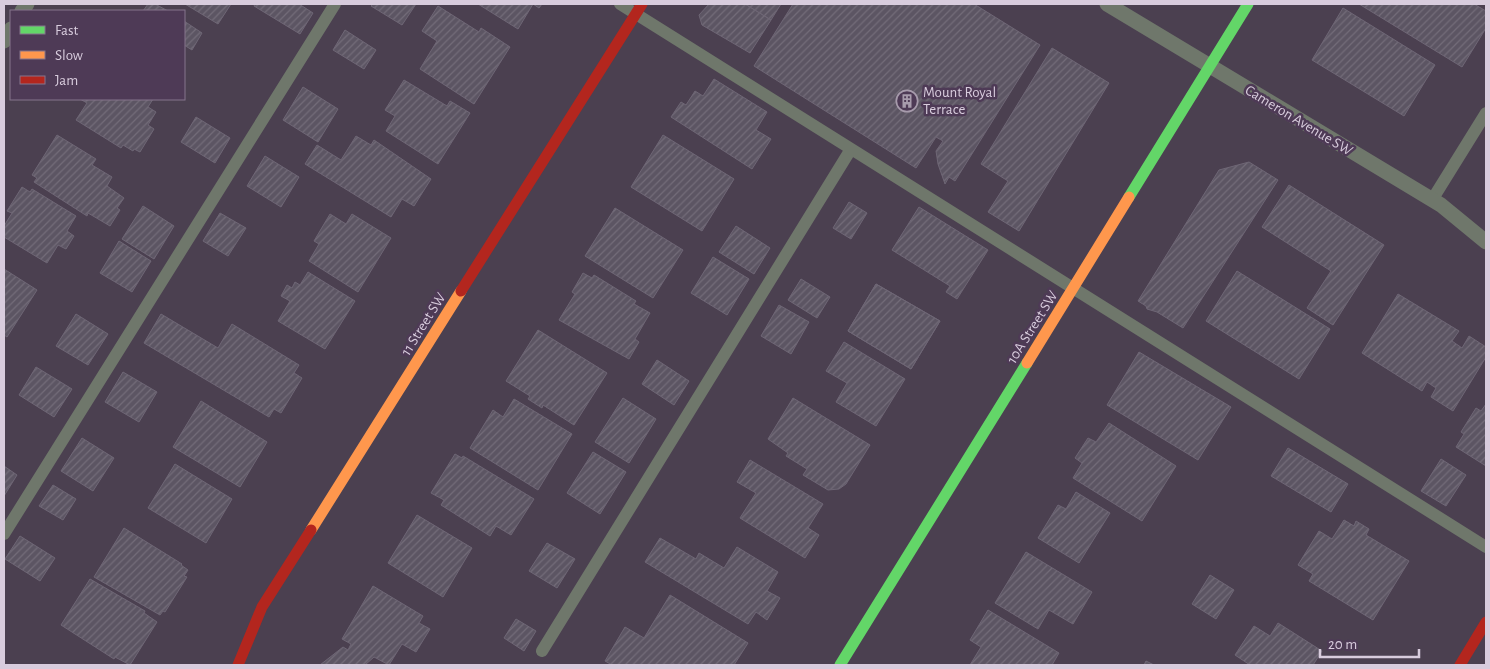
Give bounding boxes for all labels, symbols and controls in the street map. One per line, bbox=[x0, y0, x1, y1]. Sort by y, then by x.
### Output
legend bbox=[10, 10, 185, 100]
text: Fast bbox=[55, 23, 79, 38]
text: Slow bbox=[55, 48, 83, 63]
text: Jam bbox=[55, 73, 78, 88]
street label: Cameron Avenue SW bbox=[1242, 82, 1356, 159]
place label: Mount Royal Terrace bbox=[923, 85, 996, 117]
building icon: Mount Royal Terrace bbox=[895, 89, 919, 113]
street label: 10A Street SW bbox=[1004, 288, 1061, 366]
street label: 11 Street SW bbox=[398, 290, 449, 358]
scale bar bbox=[1320, 626, 1419, 658]
text: 20 m bbox=[1328, 637, 1357, 652]

